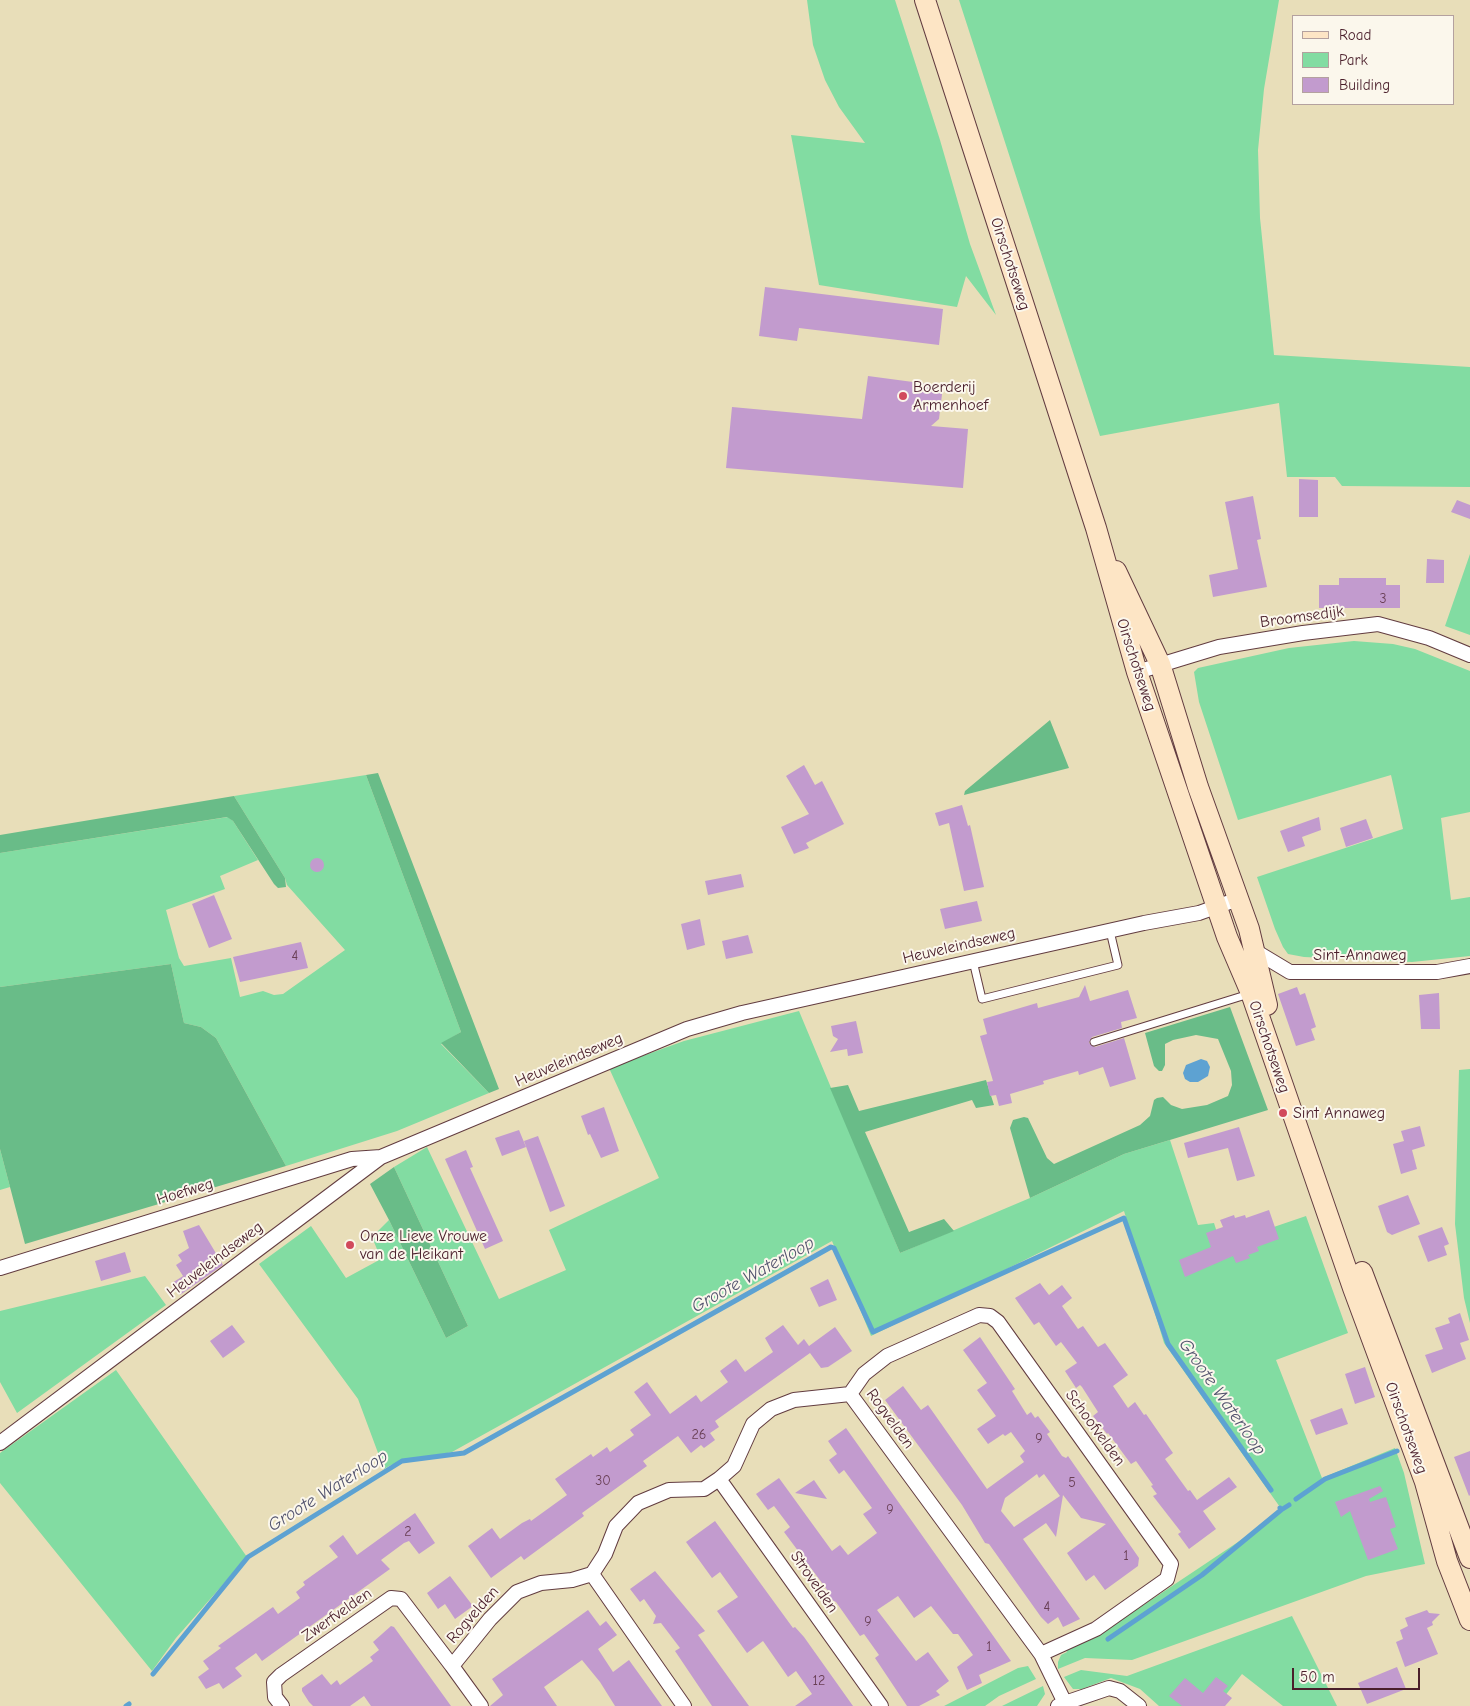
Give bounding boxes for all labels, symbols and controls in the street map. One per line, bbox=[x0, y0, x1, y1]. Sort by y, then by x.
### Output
legend bbox=[1292, 15, 1455, 105]
text: Road bbox=[1339, 26, 1371, 44]
text: Park bbox=[1339, 51, 1368, 69]
text: Building bbox=[1339, 76, 1390, 94]
street label: Oirschotseweg bbox=[986, 215, 1034, 313]
place label: Boerderij Armenhoef bbox=[913, 377, 988, 415]
marker: Boerderij Armenhoef bbox=[897, 390, 909, 402]
house number: 3 bbox=[1379, 591, 1387, 607]
street label: Broomsedijk bbox=[1259, 602, 1345, 632]
street label: Oirschotseweg bbox=[1112, 616, 1160, 714]
street label: Heuveleindseweg bbox=[901, 924, 1017, 968]
street label: Sint-Annaweg bbox=[1313, 945, 1407, 965]
house number: 4 bbox=[292, 948, 298, 964]
street label: Oirschotseweg bbox=[1244, 998, 1294, 1096]
street label: Heuveleindseweg bbox=[512, 1029, 626, 1091]
place label: Sint Annaweg bbox=[1293, 1103, 1385, 1123]
marker: Sint Annaweg bbox=[1277, 1107, 1289, 1119]
street label: Hoefweg bbox=[154, 1174, 216, 1210]
street label: Heuveleindseweg bbox=[163, 1218, 267, 1302]
place label: Onze Lieve Vrouwe van de Heikant bbox=[360, 1226, 487, 1264]
water label: Groote Waterloop bbox=[688, 1232, 818, 1318]
marker: Onze Lieve Vrouwe van de Heikant bbox=[344, 1239, 356, 1251]
water label: Groote Waterloop bbox=[1174, 1335, 1270, 1459]
street label: Oirschotseweg bbox=[1380, 1379, 1432, 1477]
street label: Rogvelden bbox=[862, 1385, 918, 1453]
street label: Schoofvelden bbox=[1061, 1386, 1129, 1470]
house number: 26 bbox=[692, 1427, 706, 1443]
house number: 9 bbox=[1035, 1431, 1043, 1447]
water label: Groote Waterloop bbox=[264, 1445, 392, 1537]
house number: 30 bbox=[595, 1473, 611, 1489]
house number: 5 bbox=[1068, 1475, 1076, 1491]
house number: 9 bbox=[886, 1502, 894, 1518]
house number: 2 bbox=[404, 1524, 412, 1540]
street label: Strovelden bbox=[786, 1547, 842, 1617]
house number: 1 bbox=[1123, 1548, 1129, 1564]
street label: Rogvelden bbox=[443, 1582, 503, 1648]
street label: Zwerfvelden bbox=[298, 1584, 376, 1646]
house number: 4 bbox=[1044, 1599, 1050, 1615]
house number: 9 bbox=[864, 1614, 872, 1630]
house number: 1 bbox=[986, 1639, 992, 1655]
scale bar bbox=[1295, 1658, 1422, 1690]
text: 50 m bbox=[1300, 1668, 1335, 1686]
house number: 12 bbox=[813, 1673, 825, 1689]

